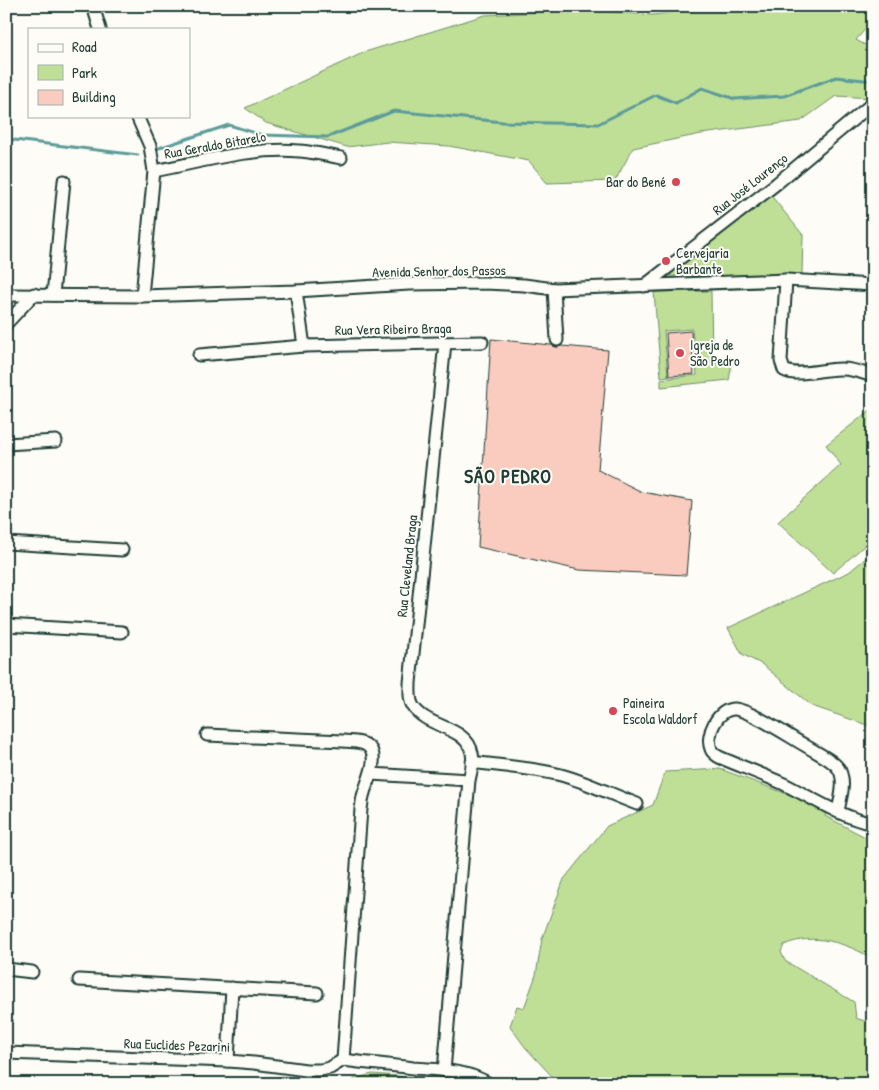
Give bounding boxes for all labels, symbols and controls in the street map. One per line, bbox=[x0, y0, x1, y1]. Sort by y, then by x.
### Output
legend bbox=[28, 28, 190, 118]
text: Road bbox=[72, 36, 97, 57]
text: Park bbox=[72, 62, 97, 83]
text: Building bbox=[72, 86, 116, 107]
street label: Rua Geraldo Bitarelo bbox=[163, 126, 268, 163]
street label: Rua José Lourenço bbox=[708, 148, 791, 219]
place label: Bar do Bené bbox=[606, 172, 666, 191]
marker: Bar do Bené bbox=[670, 176, 682, 188]
place label: Cervejaria Barbante bbox=[676, 243, 729, 278]
marker: Cervejaria Barbante bbox=[660, 255, 672, 267]
street label: Avenida Senhor dos Passos bbox=[372, 260, 506, 281]
street label: Rua Vera Ribeiro Braga bbox=[335, 318, 452, 340]
place label: Igreja de São Pedro bbox=[690, 335, 740, 370]
marker: Igreja de São Pedro bbox=[674, 347, 686, 359]
district label: SÃO PEDRO bbox=[464, 463, 552, 489]
street label: Rua Cleveland Braga bbox=[392, 513, 422, 618]
place label: Paineira Escola Waldorf bbox=[623, 693, 697, 728]
marker: Paineira Escola Waldorf bbox=[607, 705, 619, 717]
street label: Rua Euclides Pezarini bbox=[124, 1033, 230, 1056]

